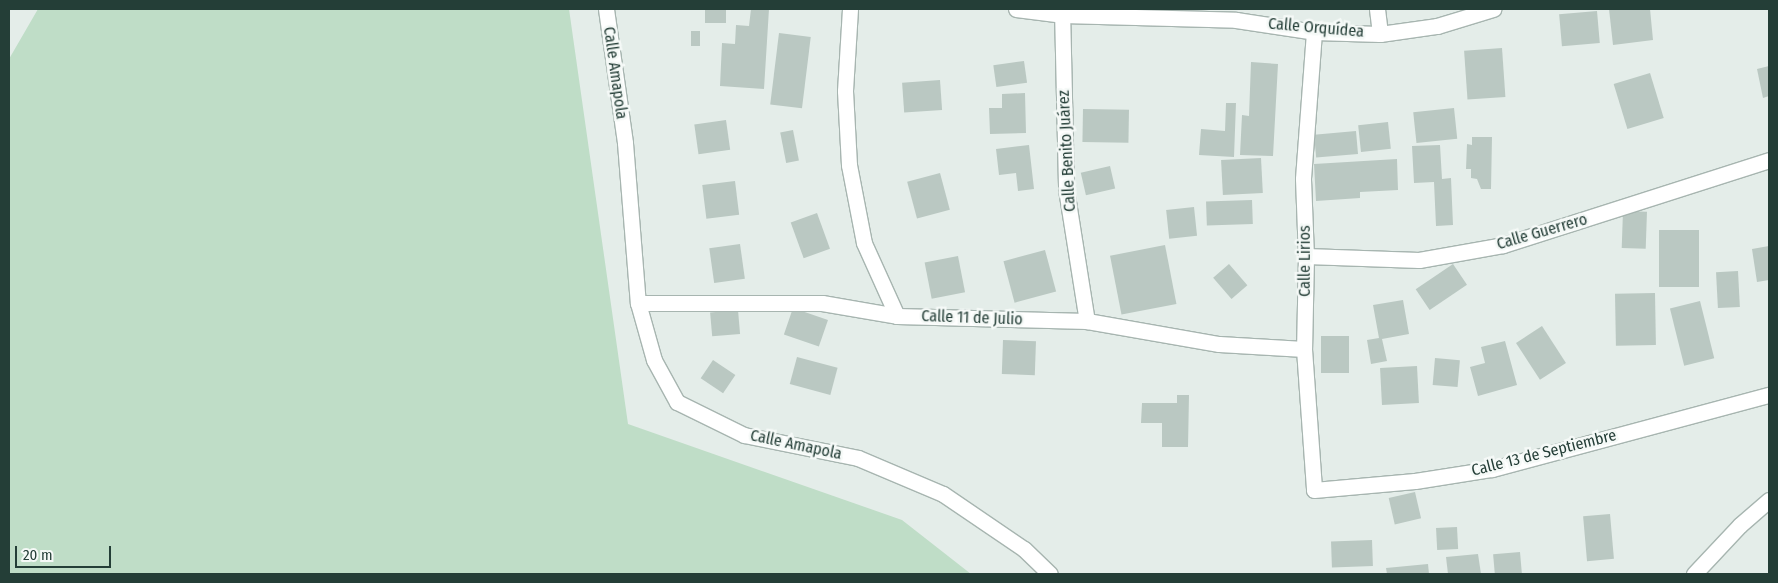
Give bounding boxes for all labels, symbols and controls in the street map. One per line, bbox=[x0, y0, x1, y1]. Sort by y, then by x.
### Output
street label: Calle Orquídea bbox=[1267, 14, 1365, 42]
street label: Calle Amapola bbox=[599, 26, 631, 120]
street label: Calle Benito Juárez bbox=[1054, 90, 1080, 212]
street label: Calle Guerrero bbox=[1495, 210, 1589, 254]
street label: Calle Lirios bbox=[1295, 225, 1315, 297]
street label: Calle 11 de Julio bbox=[921, 307, 1023, 329]
street label: Calle Amapola bbox=[748, 426, 844, 464]
street label: Calle 13 de Septiembre bbox=[1470, 426, 1618, 480]
scale bar bbox=[18, 536, 114, 568]
text: 20 m bbox=[23, 546, 53, 564]

